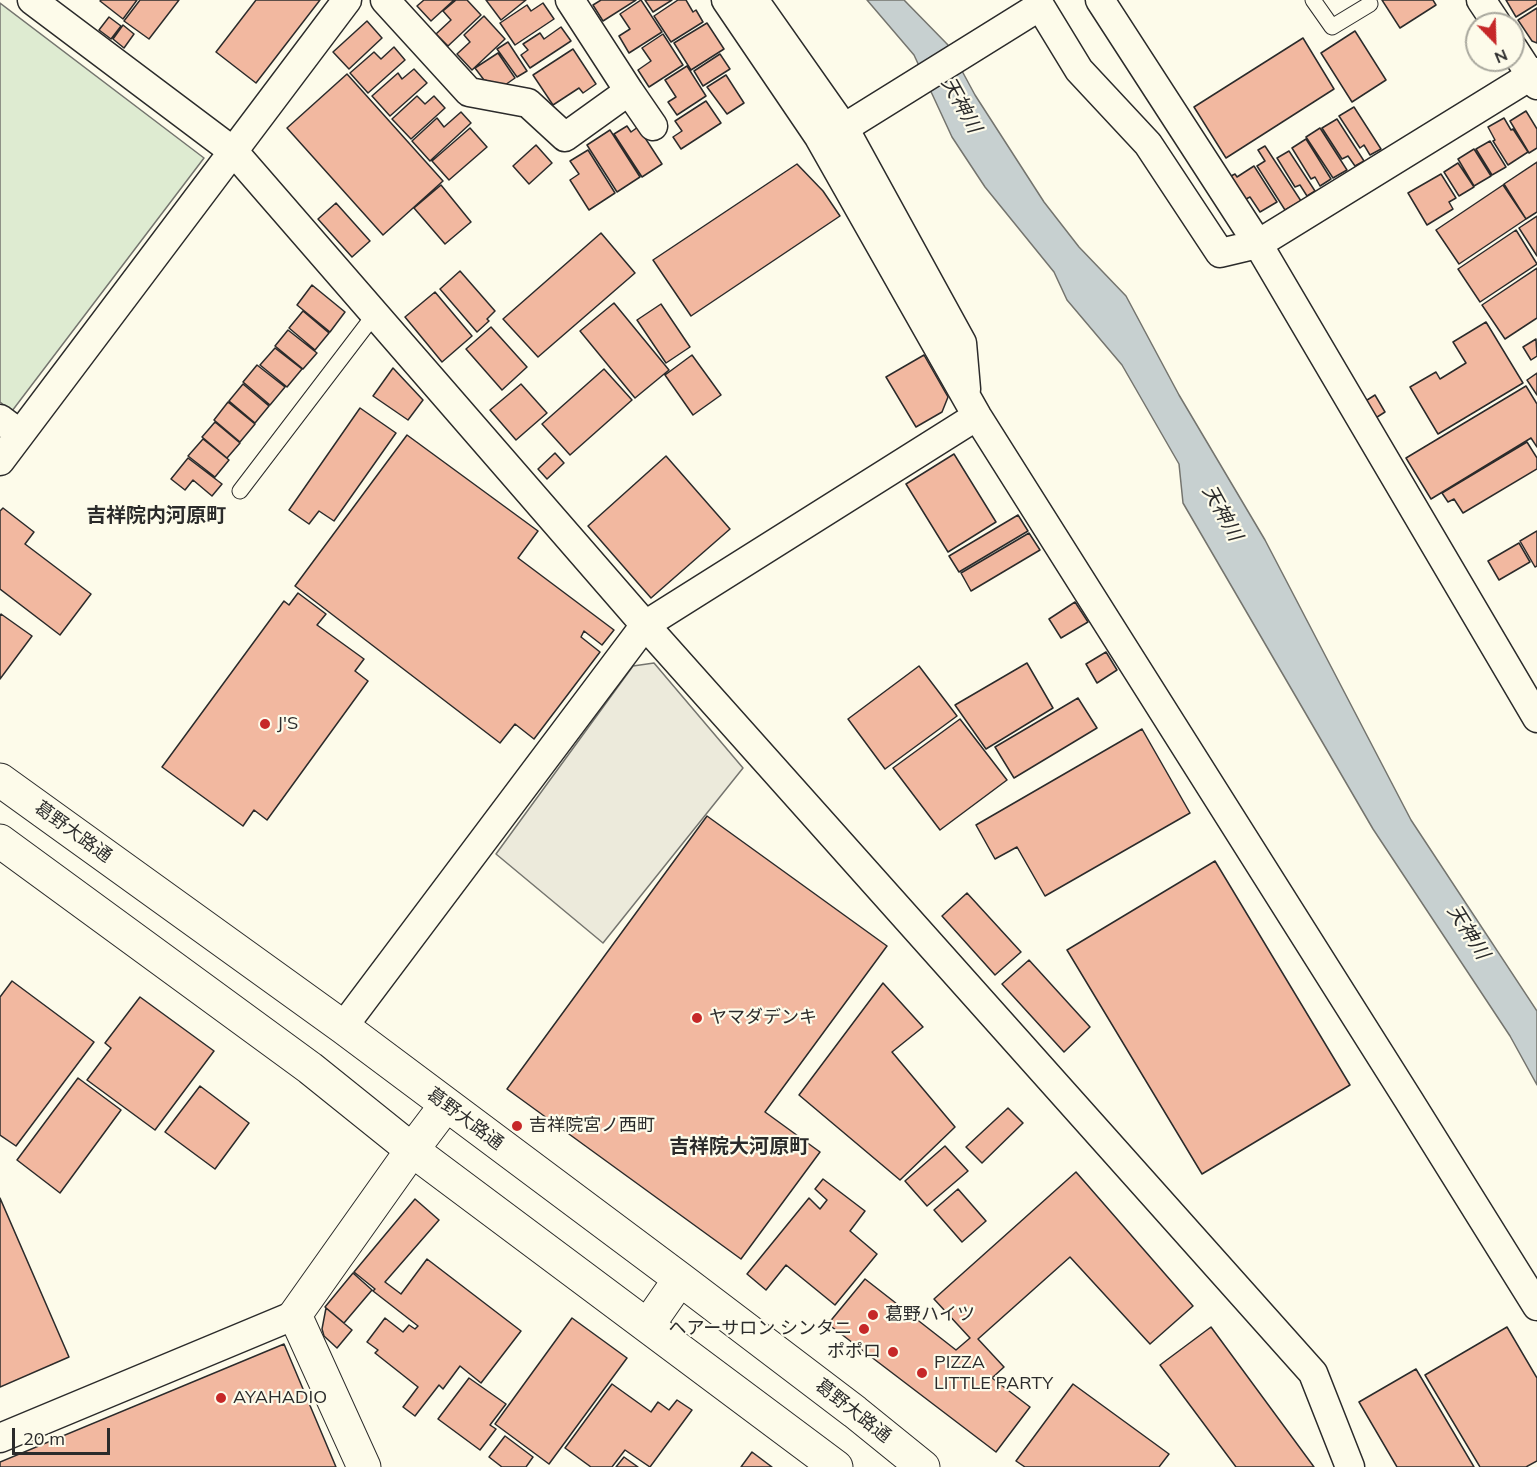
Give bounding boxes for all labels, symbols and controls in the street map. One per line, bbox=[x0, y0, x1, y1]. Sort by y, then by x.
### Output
north arrow bbox=[1465, 12, 1525, 72]
text: N bbox=[1492, 45, 1511, 68]
water label: 天神川 bbox=[936, 73, 986, 137]
water label: 天神川 bbox=[1197, 481, 1247, 545]
district label: 吉祥院内河原町 bbox=[86, 504, 226, 528]
place label: J'S bbox=[277, 713, 298, 735]
marker: J'S bbox=[258, 717, 272, 731]
street label: 葛野大路通 bbox=[30, 797, 116, 867]
water label: 天神川 bbox=[1442, 900, 1494, 964]
place label: ヤマダデンキ bbox=[709, 1007, 817, 1029]
marker: ヤマダデンキ bbox=[690, 1011, 704, 1025]
street label: 葛野大路通 bbox=[423, 1083, 507, 1155]
place label: 吉祥院宮ノ西町 bbox=[529, 1115, 655, 1137]
marker: 吉祥院宮ノ西町 bbox=[510, 1119, 524, 1133]
district label: 吉祥院大河原町 bbox=[669, 1135, 809, 1159]
place label: 葛野ハイツ bbox=[885, 1304, 975, 1326]
marker: 葛野ハイツ bbox=[866, 1308, 880, 1322]
place label: ヘアーサロン シンタニ bbox=[668, 1318, 852, 1340]
marker: ヘアーサロン シンタニ bbox=[857, 1322, 871, 1336]
place label: ポポロ bbox=[827, 1341, 881, 1363]
marker: ポポロ bbox=[886, 1345, 900, 1359]
place label: PIZZA LITTLE PARTY bbox=[934, 1352, 1053, 1394]
marker: PIZZA LITTLE PARTY bbox=[915, 1366, 929, 1380]
street label: 葛野大路通 bbox=[811, 1375, 895, 1447]
place label: AYAHADIO bbox=[233, 1387, 327, 1409]
marker: AYAHADIO bbox=[214, 1391, 228, 1405]
scale bar bbox=[15, 1416, 112, 1454]
text: 20 m bbox=[23, 1427, 65, 1450]

